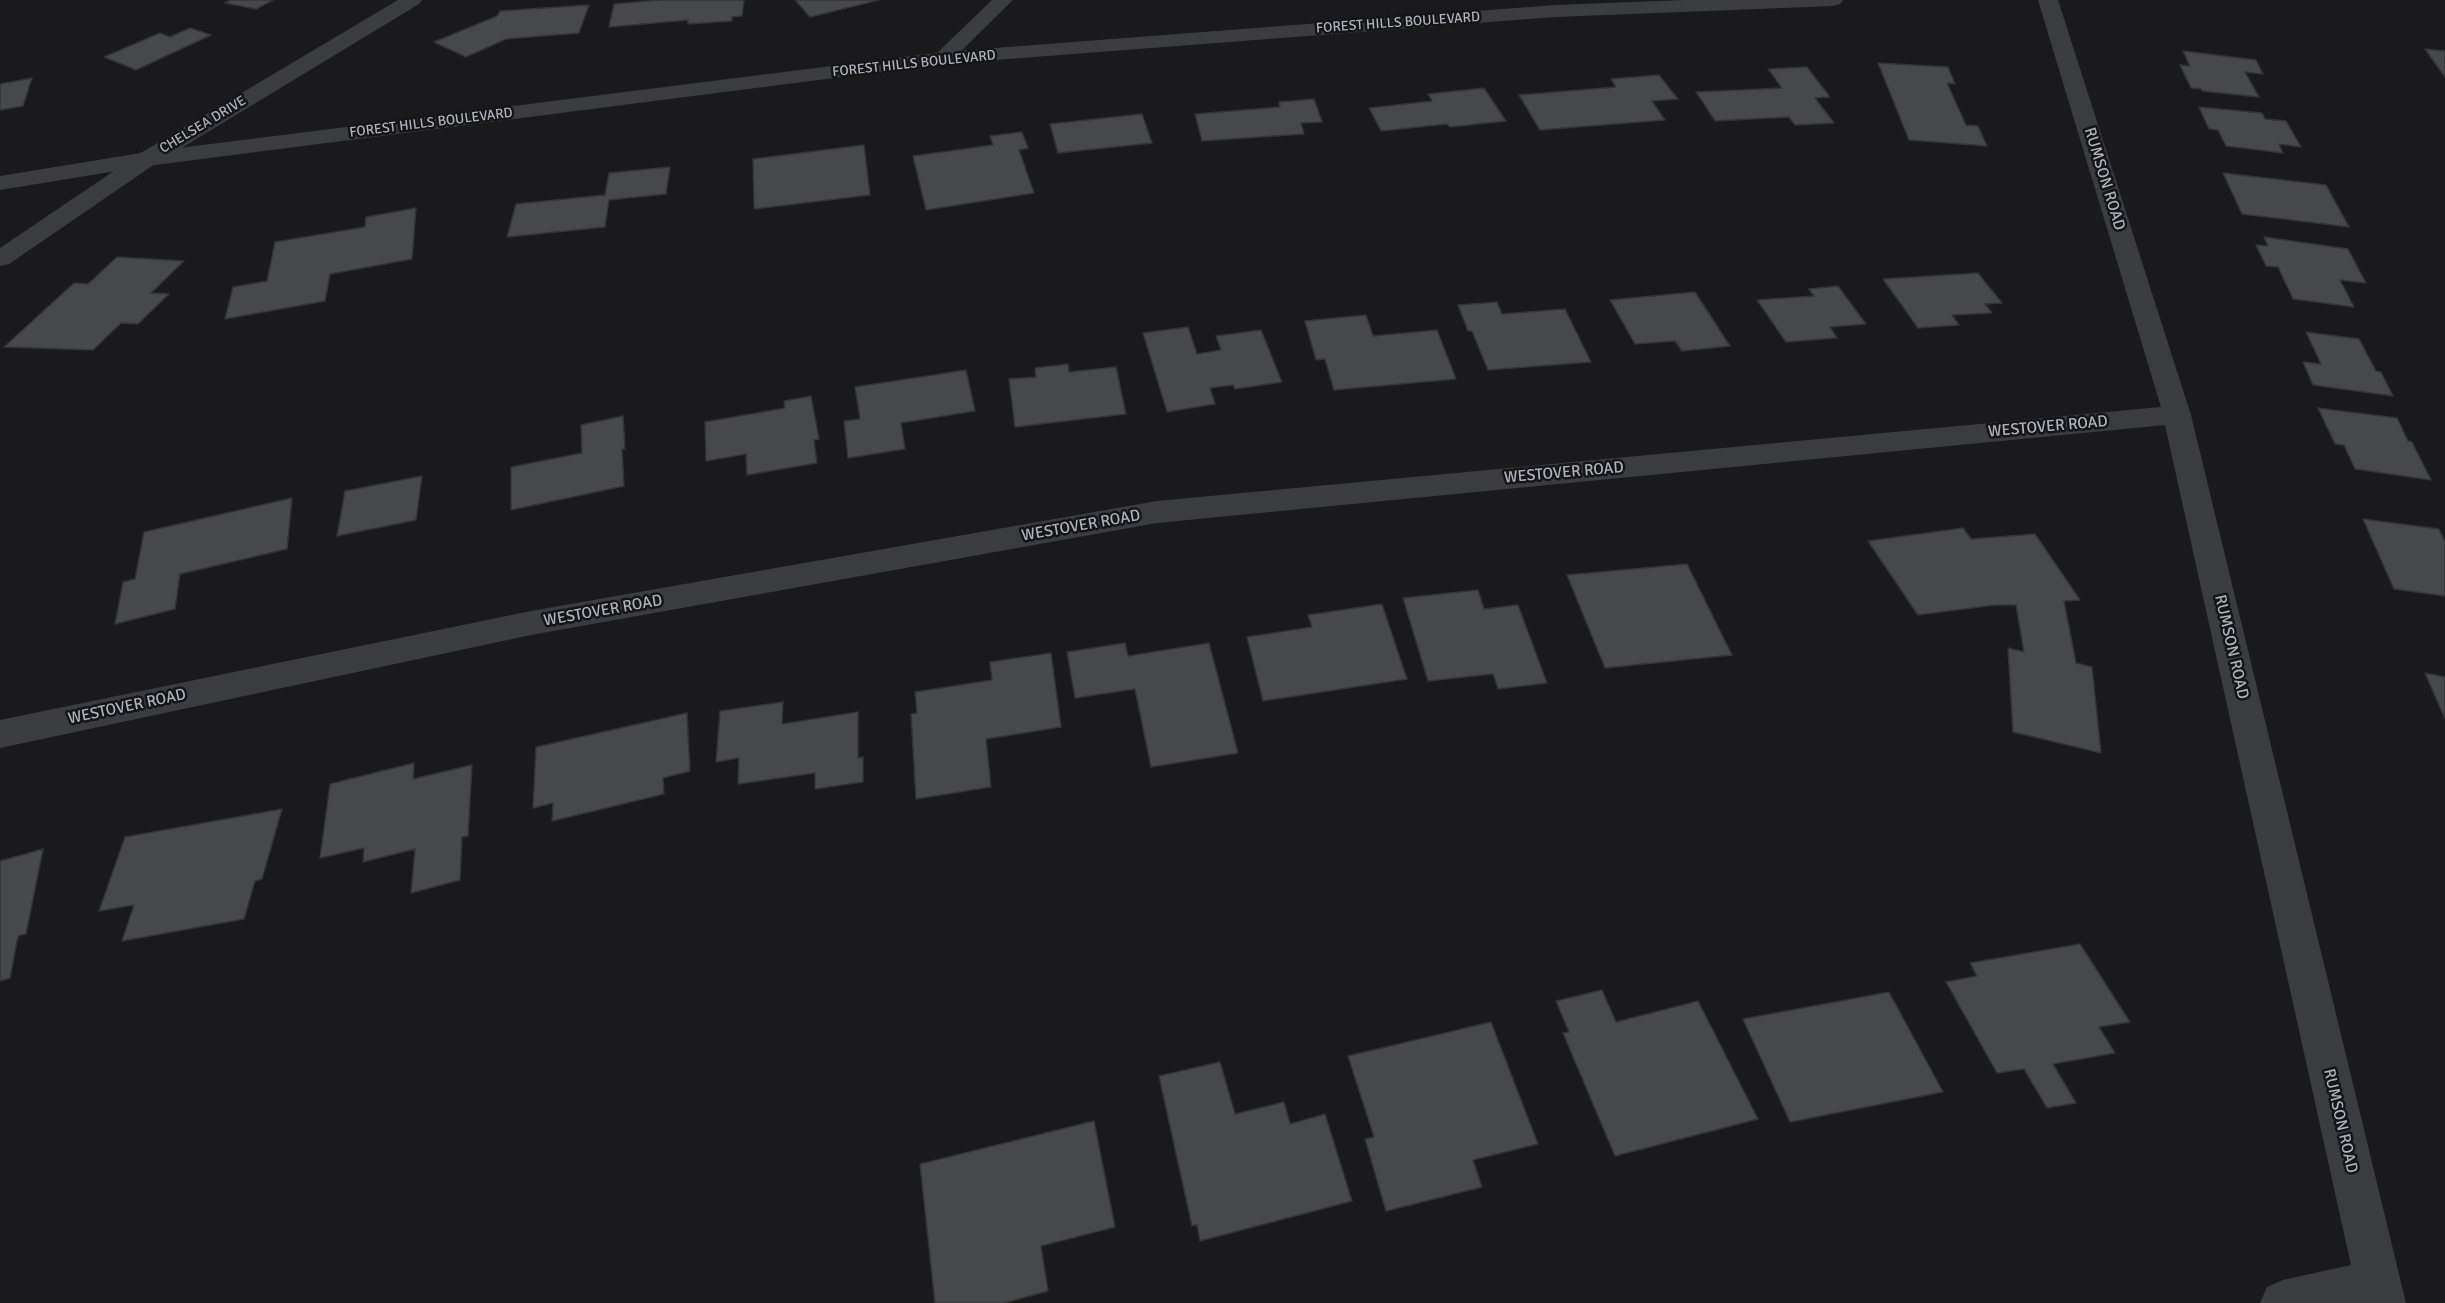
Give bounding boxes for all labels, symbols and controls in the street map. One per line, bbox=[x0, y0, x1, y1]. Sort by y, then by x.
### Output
street label: FOREST HILLS BOULEVARD bbox=[1315, 9, 1481, 37]
street label: FOREST HILLS BOULEVARD bbox=[831, 47, 997, 81]
street label: CHELSEA DRIVE bbox=[157, 93, 249, 157]
street label: FOREST HILLS BOULEVARD bbox=[348, 105, 514, 141]
street label: RUMSON ROAD bbox=[2079, 125, 2129, 233]
street label: WESTOVER ROAD bbox=[1987, 412, 2109, 442]
street label: WESTOVER ROAD bbox=[1503, 458, 1625, 488]
street label: WESTOVER ROAD bbox=[1020, 506, 1142, 546]
street label: WESTOVER ROAD bbox=[542, 591, 664, 631]
street label: RUMSON ROAD bbox=[2210, 593, 2252, 701]
street label: WESTOVER ROAD bbox=[66, 685, 188, 729]
street label: RUMSON ROAD bbox=[2319, 1067, 2361, 1175]

